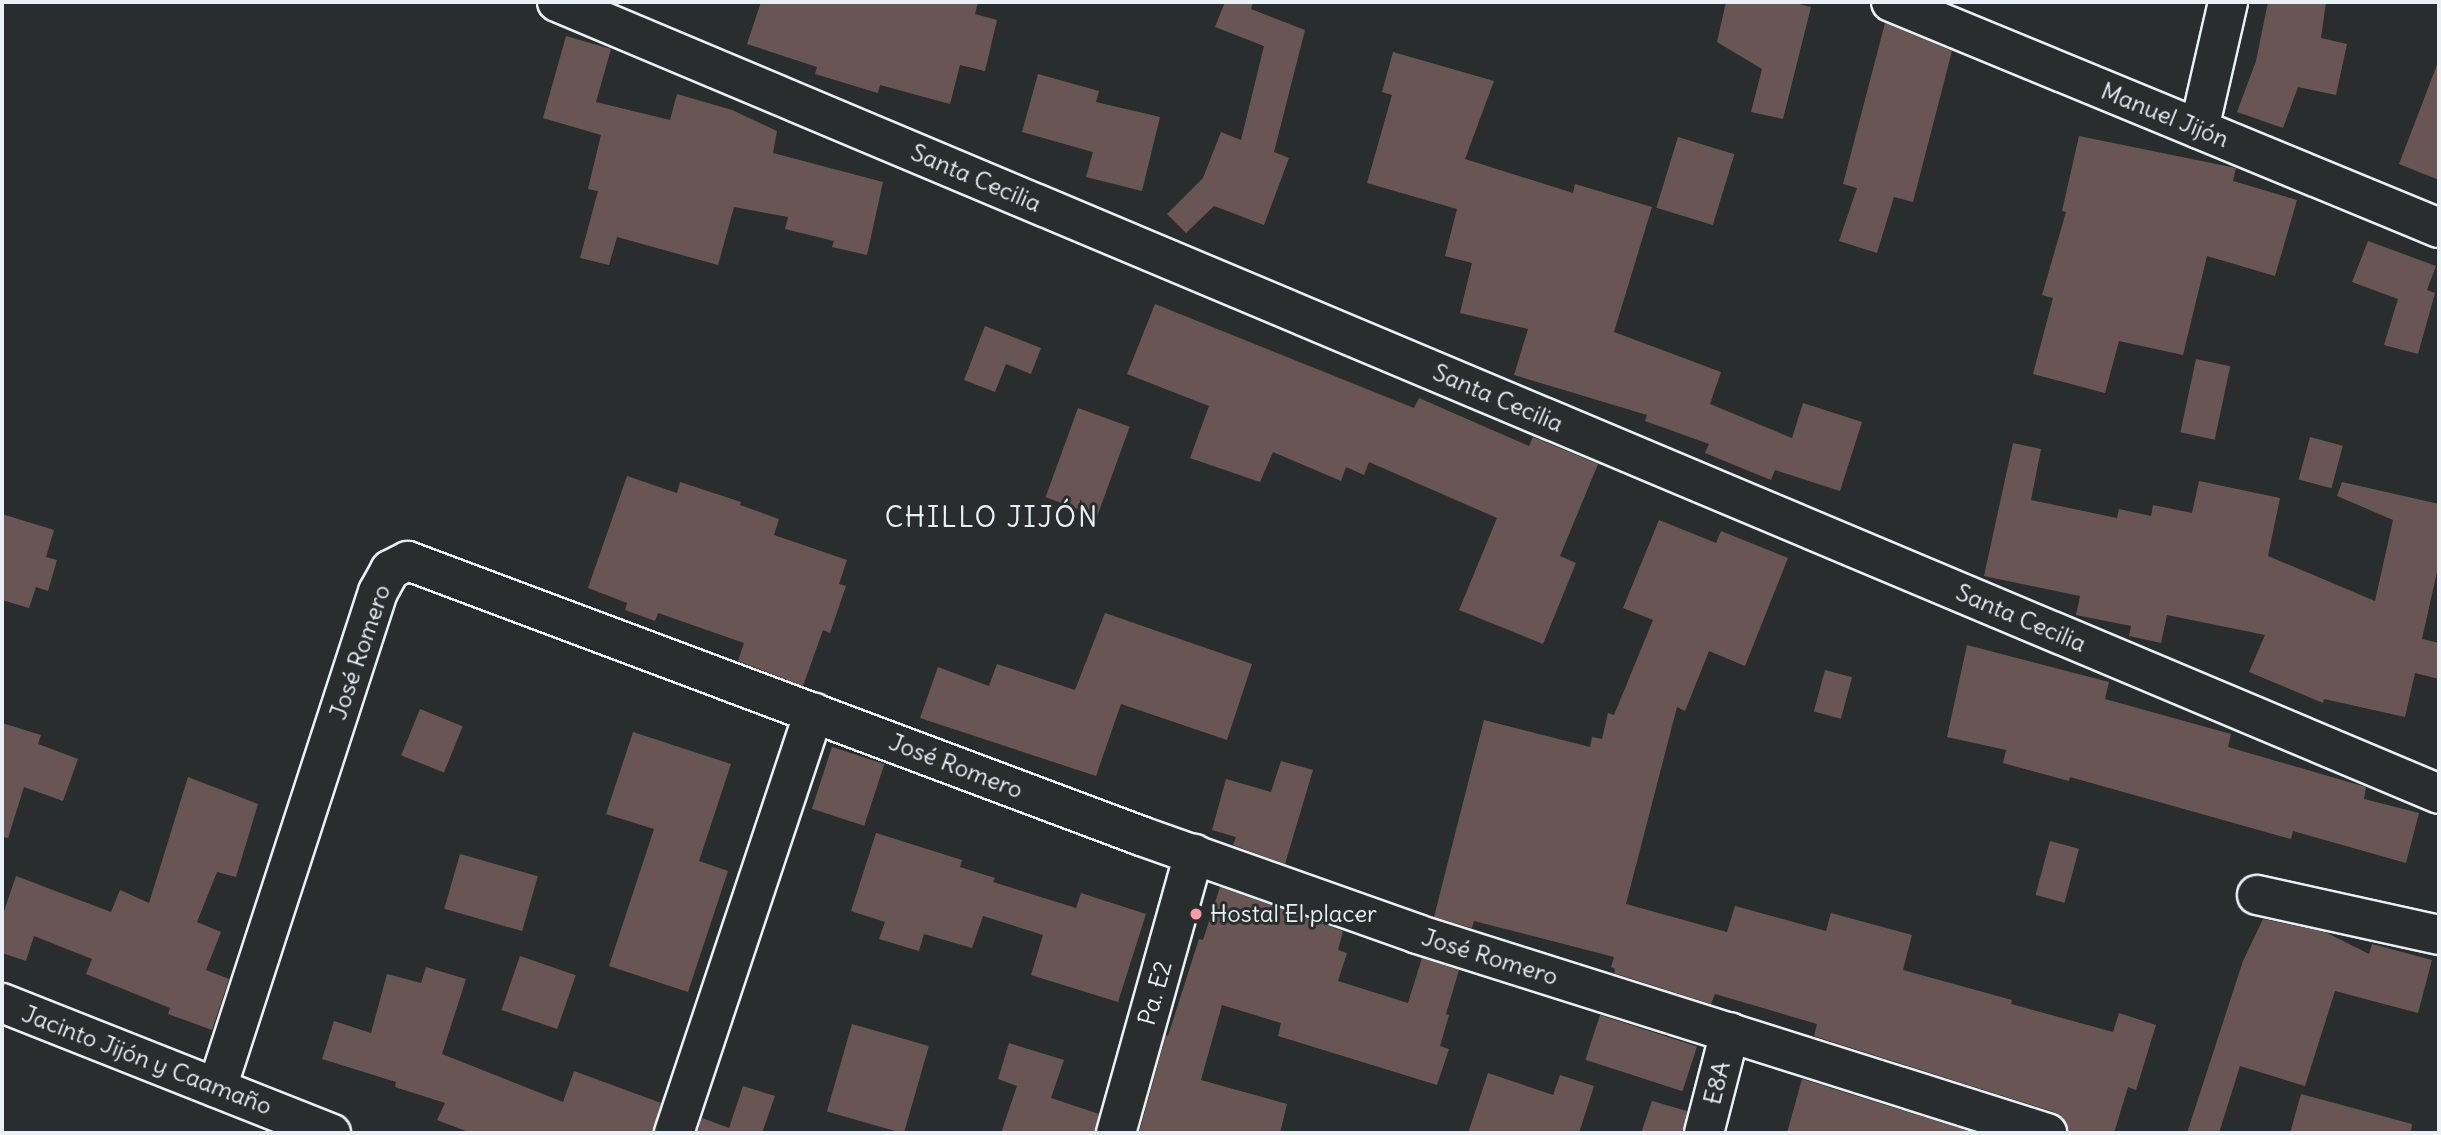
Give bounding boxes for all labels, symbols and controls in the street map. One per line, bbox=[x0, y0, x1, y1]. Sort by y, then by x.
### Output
street label: Manuel Jijón bbox=[2097, 76, 2233, 154]
street label: Santa Cecilia bbox=[907, 138, 1045, 218]
street label: Santa Cecilia bbox=[1429, 358, 1567, 438]
district label: CHILLO JIJÓN bbox=[886, 500, 1098, 534]
street label: Santa Cecilia bbox=[1952, 578, 2090, 658]
street label: José Romero bbox=[323, 581, 397, 723]
street label: José Romero bbox=[885, 727, 1027, 805]
place label: Hostal El placer bbox=[1210, 900, 1377, 928]
marker: Hostal El placer bbox=[1188, 906, 1204, 922]
street label: José Romero bbox=[1418, 923, 1562, 991]
street label: Pa. E2 bbox=[1132, 958, 1178, 1028]
street label: Jacinto Jijón y Caamaño bbox=[18, 999, 276, 1121]
street label: E8A bbox=[1698, 1058, 1736, 1108]

